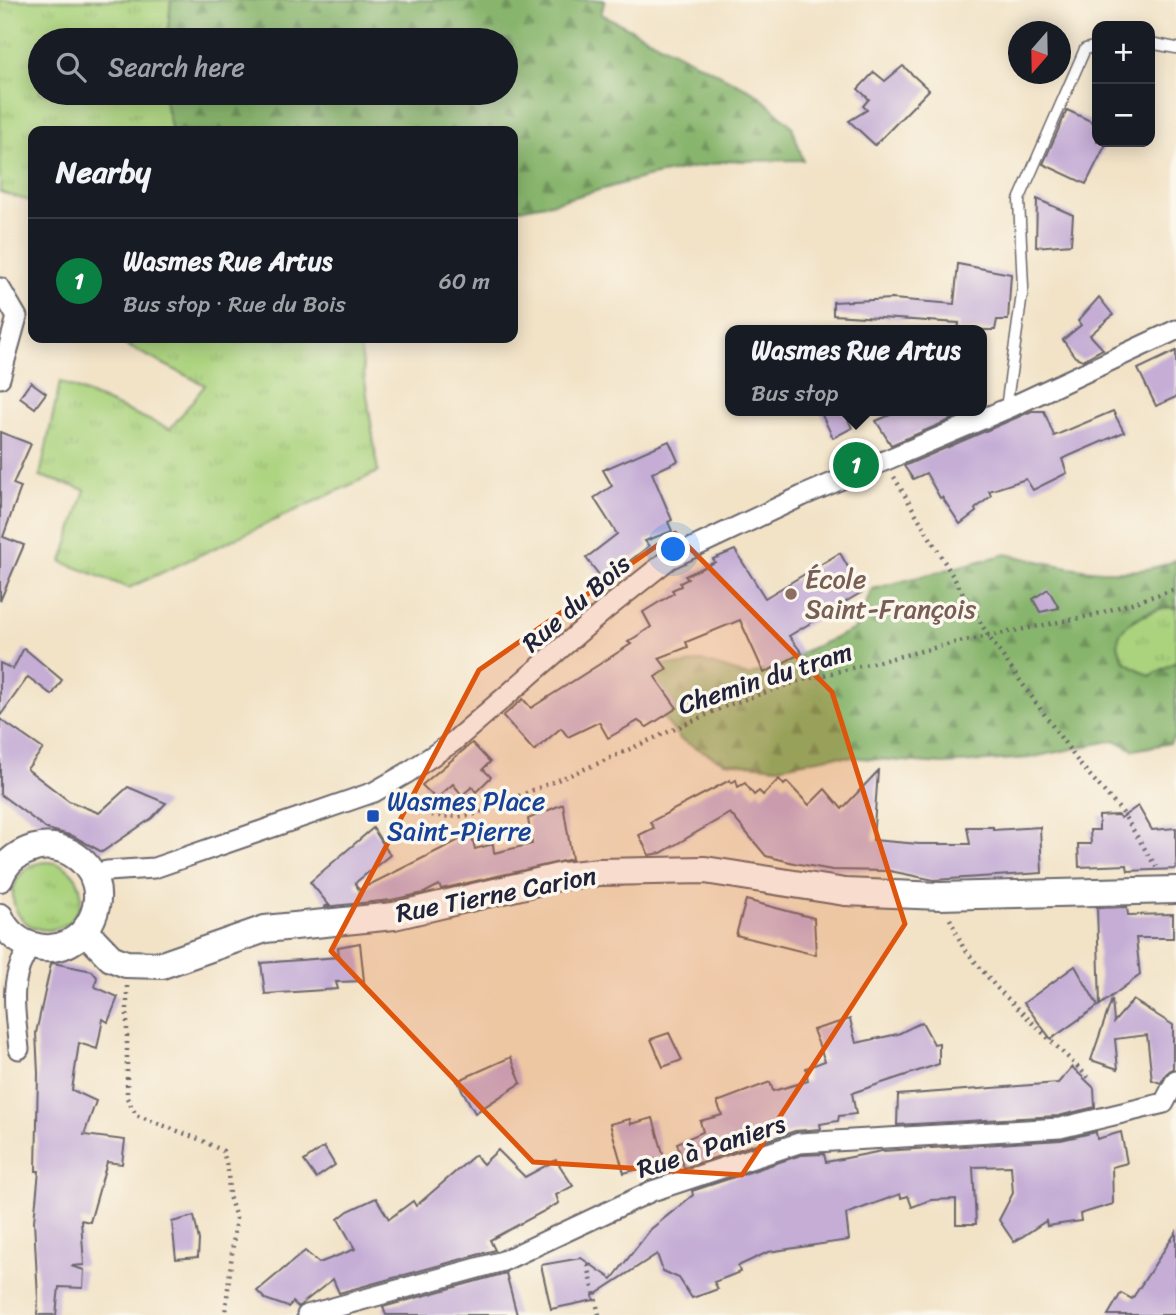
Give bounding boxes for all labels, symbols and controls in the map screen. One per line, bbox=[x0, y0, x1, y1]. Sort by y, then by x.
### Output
north arrow bbox=[1008, 21, 1071, 84]
map controls bbox=[1092, 21, 1155, 147]
button: + bbox=[1092, 21, 1155, 84]
search box bbox=[28, 28, 518, 105]
text: Search here bbox=[108, 44, 245, 90]
icon: search bbox=[52, 48, 90, 86]
button: − bbox=[1092, 84, 1155, 147]
text: Nearby bbox=[56, 145, 151, 199]
text: Wasmes Rue Artus bbox=[123, 238, 332, 284]
text: 1 bbox=[74, 261, 84, 302]
text: 60 m bbox=[439, 261, 490, 302]
text: Bus stop · Rue du Bois bbox=[123, 284, 346, 325]
popup bbox=[725, 325, 987, 416]
text: Wasmes Rue Artus bbox=[751, 327, 961, 373]
text: Bus stop bbox=[751, 373, 838, 414]
pin: 1 bbox=[833, 439, 879, 491]
your location bbox=[656, 532, 690, 566]
street label: Rue du Bois bbox=[511, 542, 641, 664]
place label: École Saint-François bbox=[805, 556, 976, 632]
marker: École Saint-François bbox=[783, 586, 799, 602]
street label: Chemin du tram bbox=[672, 628, 858, 728]
place label: Wasmes Place Saint-Pierre bbox=[387, 778, 545, 854]
marker: Wasmes Place Saint-Pierre bbox=[365, 808, 381, 824]
street label: Rue Tierne Carion bbox=[392, 852, 600, 936]
street label: Rue à Paniers bbox=[631, 1100, 792, 1192]

